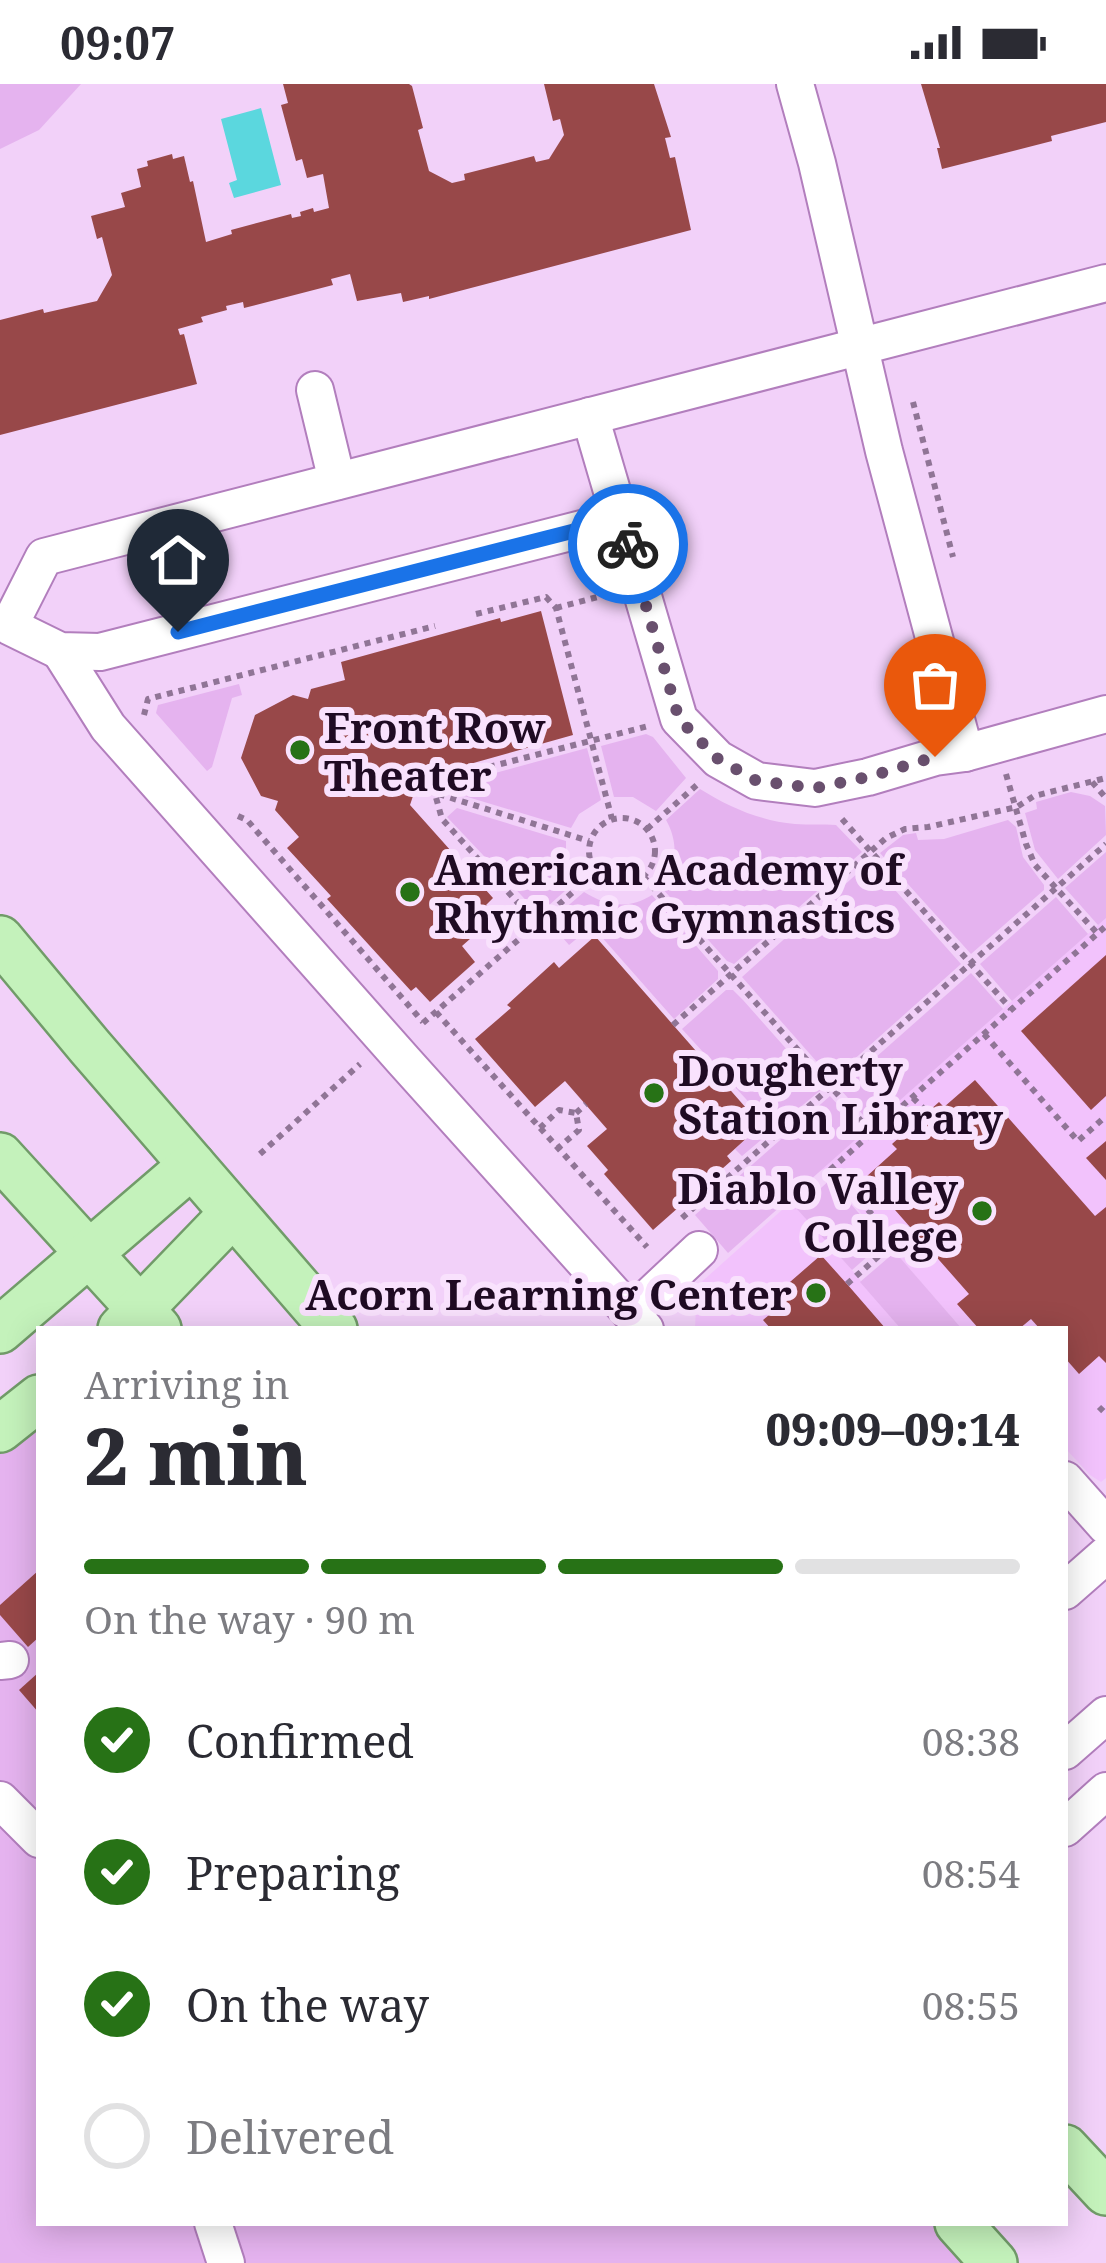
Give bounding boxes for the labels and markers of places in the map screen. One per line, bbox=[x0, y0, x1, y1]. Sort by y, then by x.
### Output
pin bbox=[127, 509, 229, 632]
pin bbox=[884, 634, 986, 757]
place label: Front Row Theater bbox=[324, 698, 545, 803]
marker: Front Row Theater bbox=[287, 737, 313, 763]
place label: American Academy of Rhythmic Gymnastics bbox=[434, 840, 906, 945]
marker: American Academy of Rhythmic Gymnastics bbox=[397, 879, 423, 905]
place label: Dougherty Station Library bbox=[678, 1041, 1004, 1146]
marker: Dougherty Station Library bbox=[641, 1080, 667, 1106]
place label: Diablo Valley College bbox=[677, 1159, 959, 1264]
marker: Diablo Valley College bbox=[969, 1198, 995, 1224]
place label: Acorn Learning Center bbox=[305, 1265, 792, 1322]
marker: Acorn Learning Center bbox=[803, 1280, 829, 1306]

